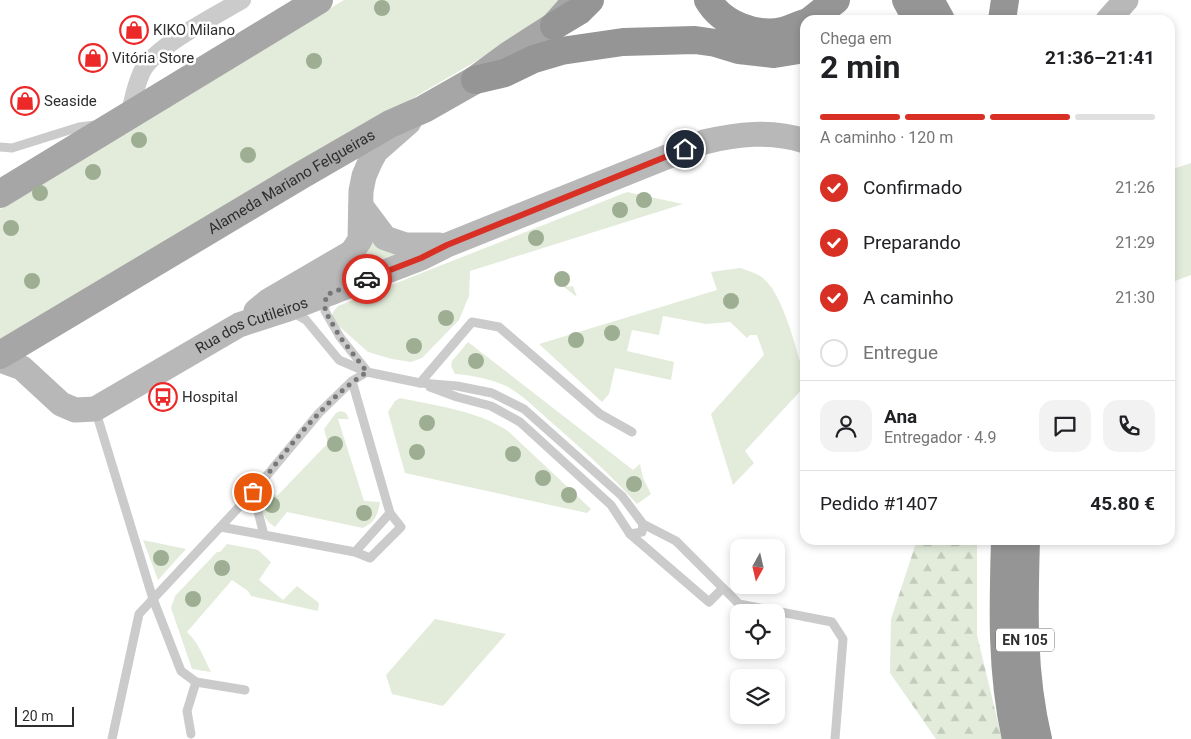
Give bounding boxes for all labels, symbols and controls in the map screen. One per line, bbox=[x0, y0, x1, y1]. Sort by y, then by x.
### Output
shop icon: KIKO Milano bbox=[119, 15, 149, 45]
place label: KIKO Milano bbox=[153, 21, 235, 39]
text: Chega em bbox=[820, 29, 892, 48]
shop icon: Vitória Store bbox=[78, 43, 108, 73]
text: 21:36–21:41 bbox=[1045, 46, 1155, 69]
text: 2 min bbox=[820, 48, 900, 86]
place label: Vitória Store bbox=[112, 49, 194, 67]
shop icon: Seaside bbox=[10, 86, 40, 116]
place label: Seaside bbox=[44, 92, 97, 110]
street label: Alameda Mariano Felgueiras bbox=[205, 126, 378, 238]
pin bbox=[664, 128, 706, 170]
text: A caminho · 120 m bbox=[820, 128, 953, 147]
icon: home bbox=[671, 135, 699, 163]
icon: check bbox=[820, 174, 848, 202]
text: Confirmado bbox=[863, 176, 962, 199]
text: 21:26 bbox=[1115, 178, 1155, 197]
icon: check bbox=[820, 229, 848, 257]
text: Preparando bbox=[863, 231, 961, 254]
text: 21:29 bbox=[1115, 233, 1155, 252]
courier bbox=[342, 254, 392, 304]
icon: car bbox=[353, 265, 381, 293]
icon: check bbox=[820, 284, 848, 312]
text: A caminho bbox=[863, 286, 953, 309]
text: 21:30 bbox=[1115, 288, 1155, 307]
street label: Rua dos Cutileiros bbox=[192, 293, 310, 357]
text: Entregue bbox=[863, 341, 938, 364]
bus stop icon: Hospital bbox=[148, 382, 178, 412]
place label: Hospital bbox=[182, 388, 238, 406]
button: person bbox=[820, 400, 872, 452]
button: chat bbox=[1039, 400, 1091, 452]
button: phone bbox=[1103, 400, 1155, 452]
text: Ana bbox=[884, 405, 917, 428]
text: Entregador · 4.9 bbox=[884, 428, 997, 447]
pin bbox=[232, 471, 274, 513]
icon: bag bbox=[239, 478, 267, 506]
text: Pedido #1407 bbox=[820, 492, 938, 515]
text: 45.80 € bbox=[1090, 492, 1155, 515]
north arrow bbox=[730, 539, 785, 594]
map controls bbox=[730, 539, 785, 724]
button: locate bbox=[730, 604, 785, 659]
road number: EN 105 bbox=[996, 628, 1054, 652]
button: layers bbox=[730, 669, 785, 724]
scale bar bbox=[15, 704, 74, 727]
text: 20 m bbox=[22, 708, 54, 724]

